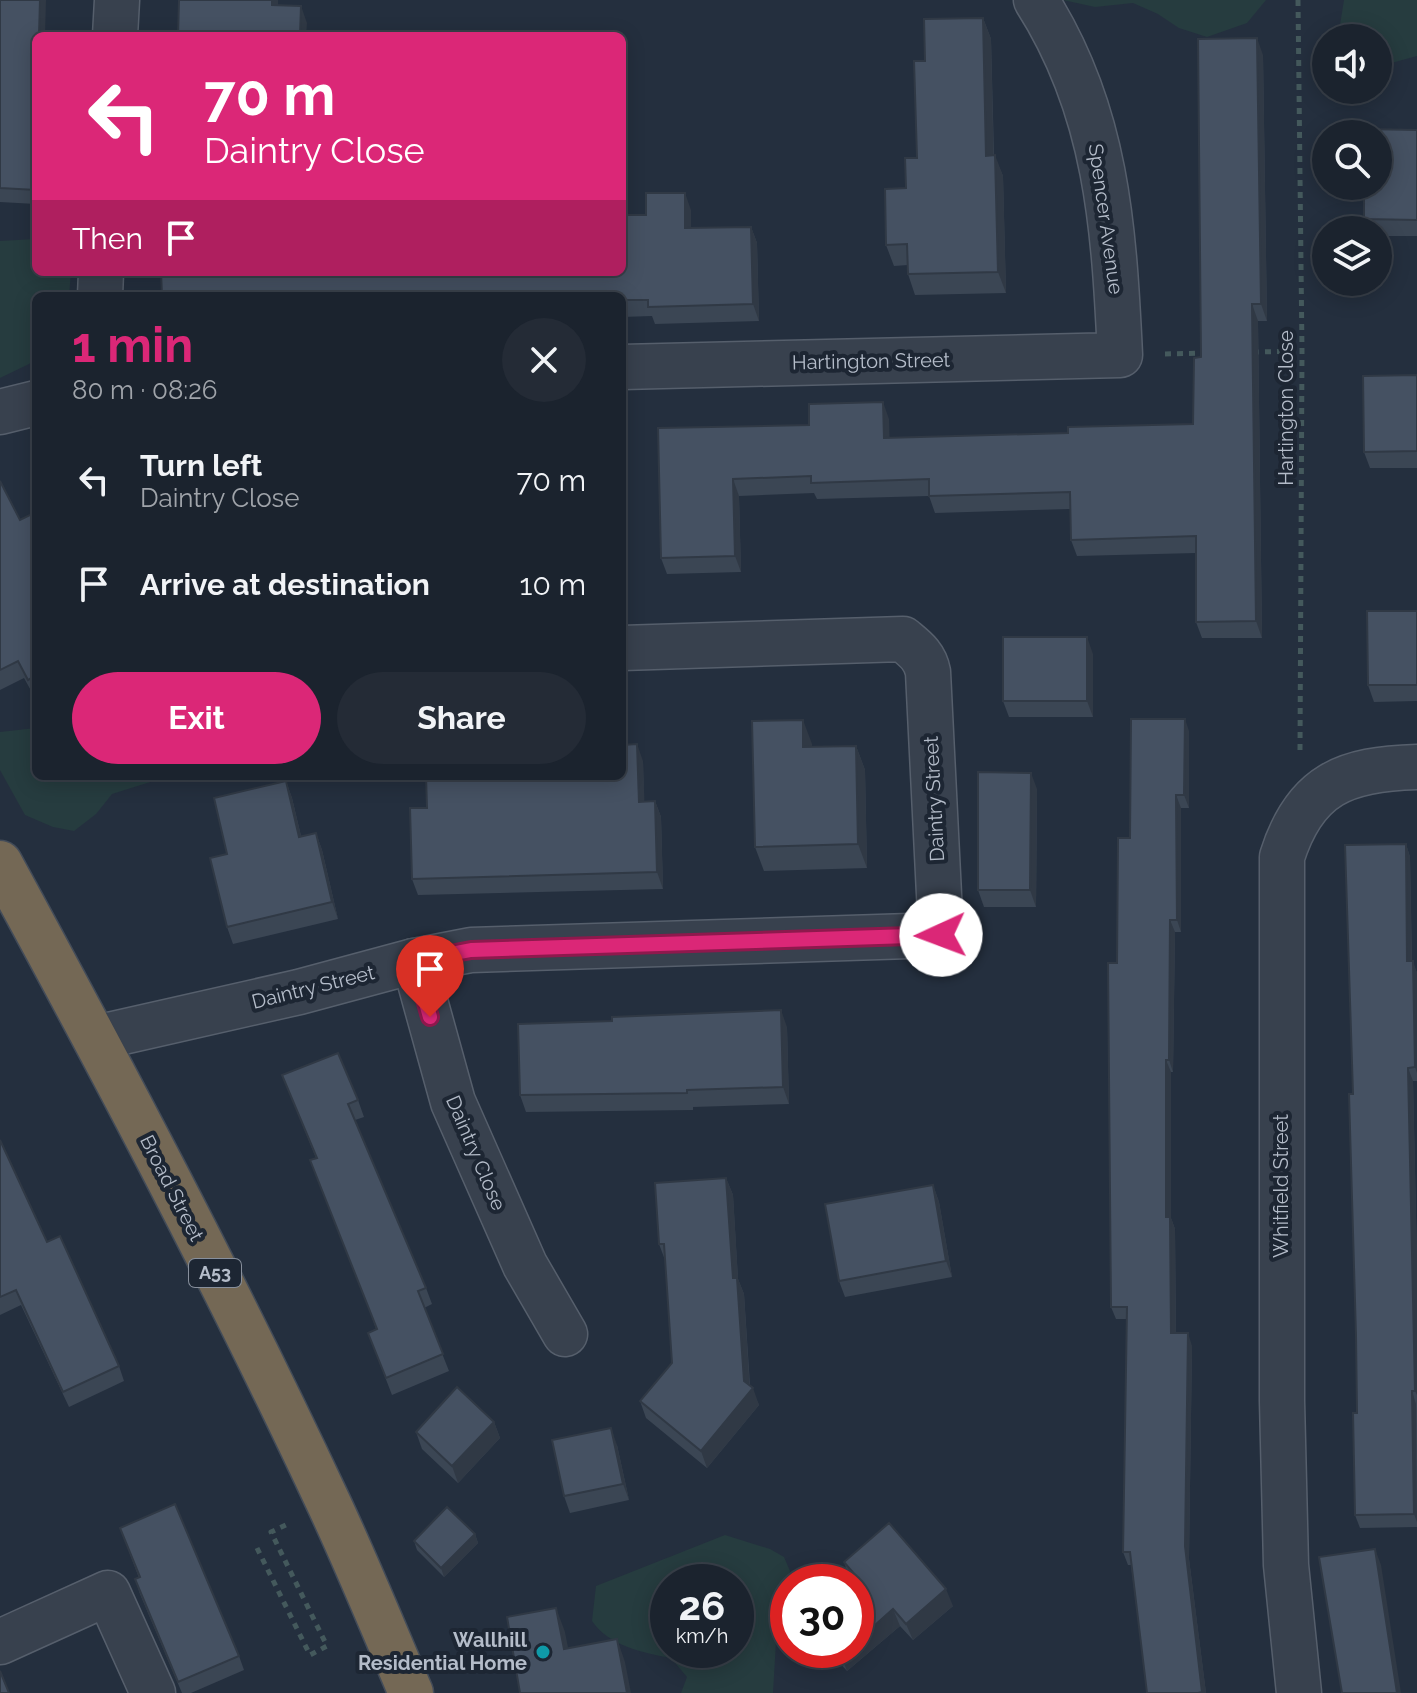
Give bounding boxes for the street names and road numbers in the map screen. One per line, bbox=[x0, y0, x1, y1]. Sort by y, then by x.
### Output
street label: Spencer Avenue bbox=[1084, 142, 1128, 296]
street label: Hartington Close bbox=[1274, 330, 1298, 486]
street label: Hartington Street bbox=[792, 348, 951, 374]
street label: Daintry Street bbox=[919, 735, 949, 862]
street label: Daintry Street bbox=[249, 960, 377, 1014]
street label: Daintry Close bbox=[441, 1092, 511, 1214]
street label: Whitfield Street bbox=[1269, 1114, 1293, 1258]
street label: Broad Street bbox=[135, 1131, 209, 1245]
road number: A53 bbox=[189, 1259, 241, 1287]

